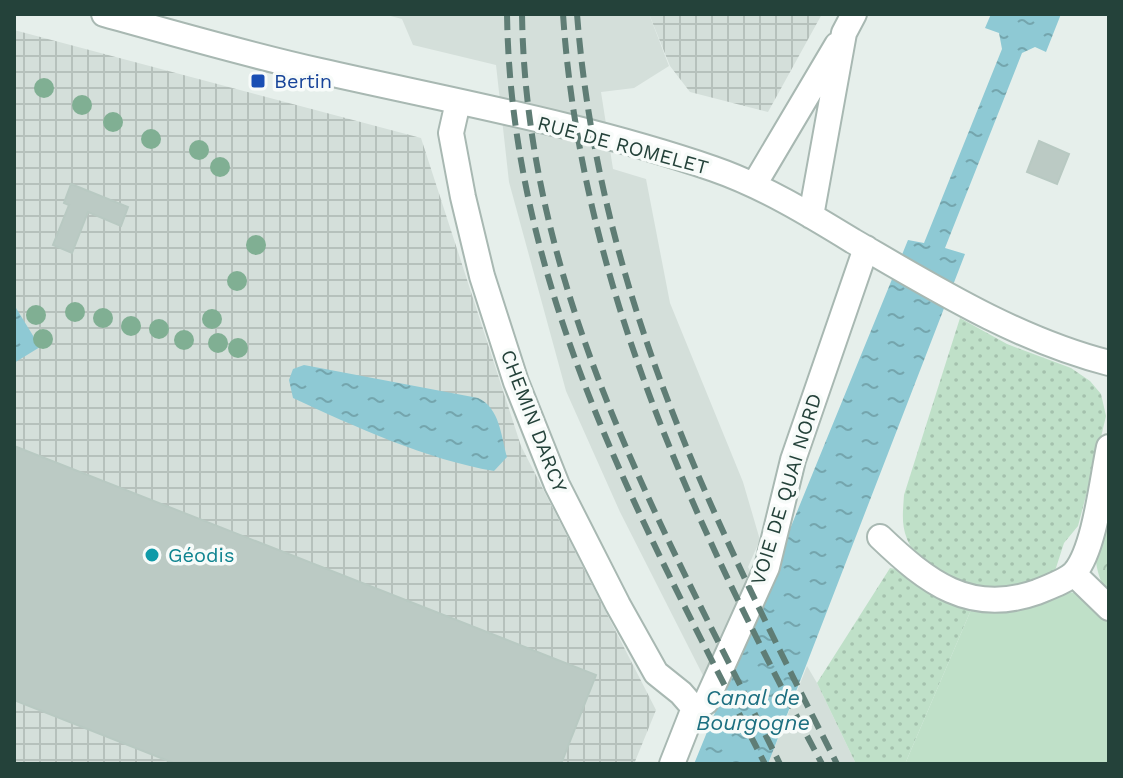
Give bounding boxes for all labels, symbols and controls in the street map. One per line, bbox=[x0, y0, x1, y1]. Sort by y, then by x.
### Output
place label: Bertin bbox=[274, 69, 332, 93]
marker: Bertin bbox=[249, 72, 267, 90]
street label: RUE DE ROMELET bbox=[535, 111, 711, 179]
street label: CHEMIN DARCY bbox=[496, 346, 572, 496]
street label: VOIE DE QUAI NORD bbox=[745, 390, 827, 588]
place label: Géodis bbox=[168, 543, 234, 567]
marker: Géodis bbox=[143, 546, 161, 564]
water label: Canal de Bourgogne bbox=[696, 685, 810, 735]

